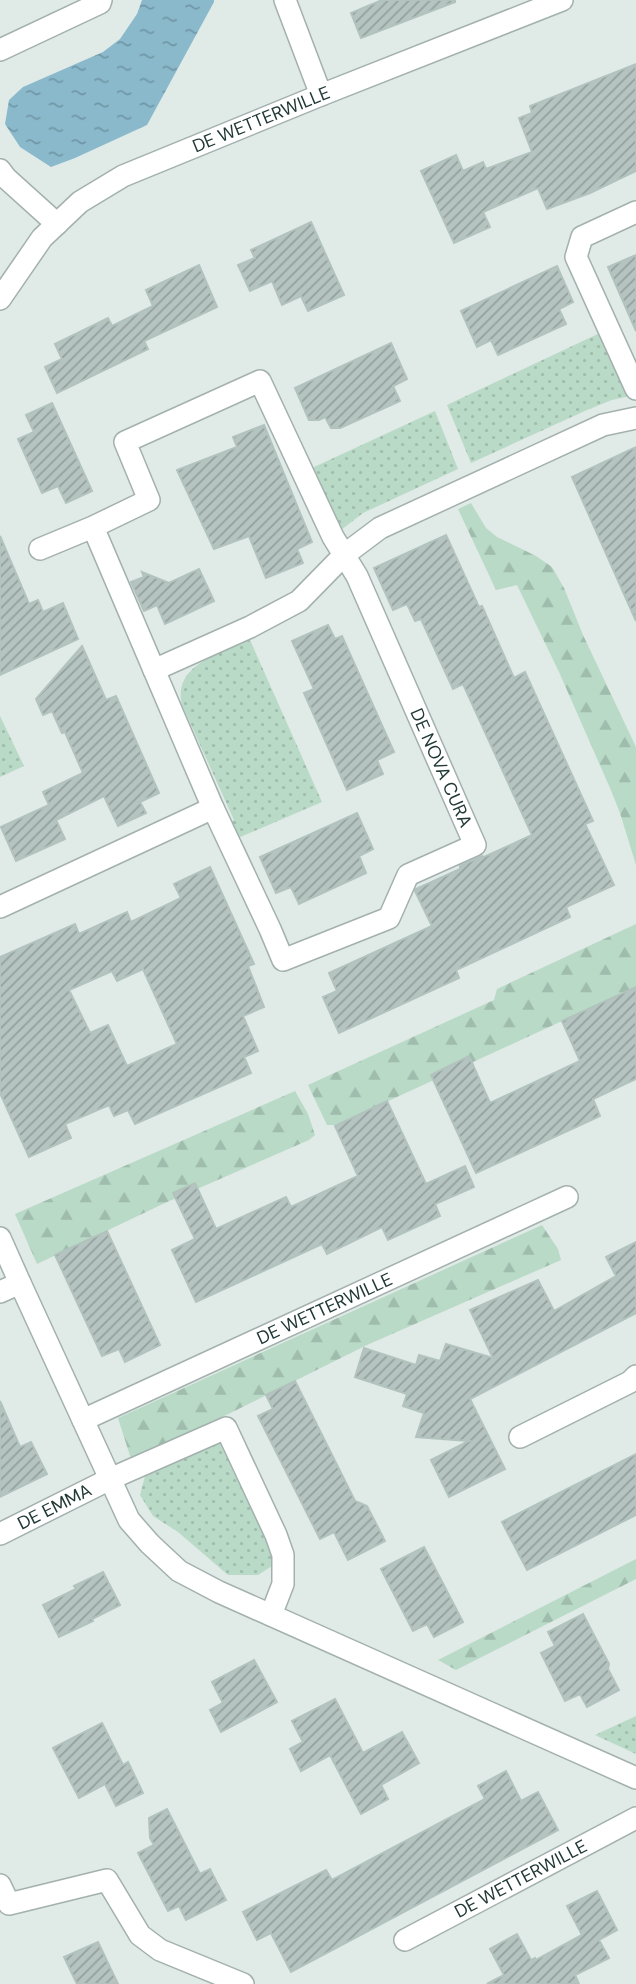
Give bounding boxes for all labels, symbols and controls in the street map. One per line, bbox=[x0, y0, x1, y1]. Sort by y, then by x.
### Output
street label: DE WETTERWILLE bbox=[189, 81, 334, 158]
street label: DE NOVA CURA bbox=[405, 705, 478, 831]
street label: DE WETTERWILLE bbox=[253, 1267, 396, 1350]
street label: DE EMMA bbox=[14, 1478, 96, 1535]
street label: DE WETTERWILLE bbox=[450, 1834, 591, 1924]

